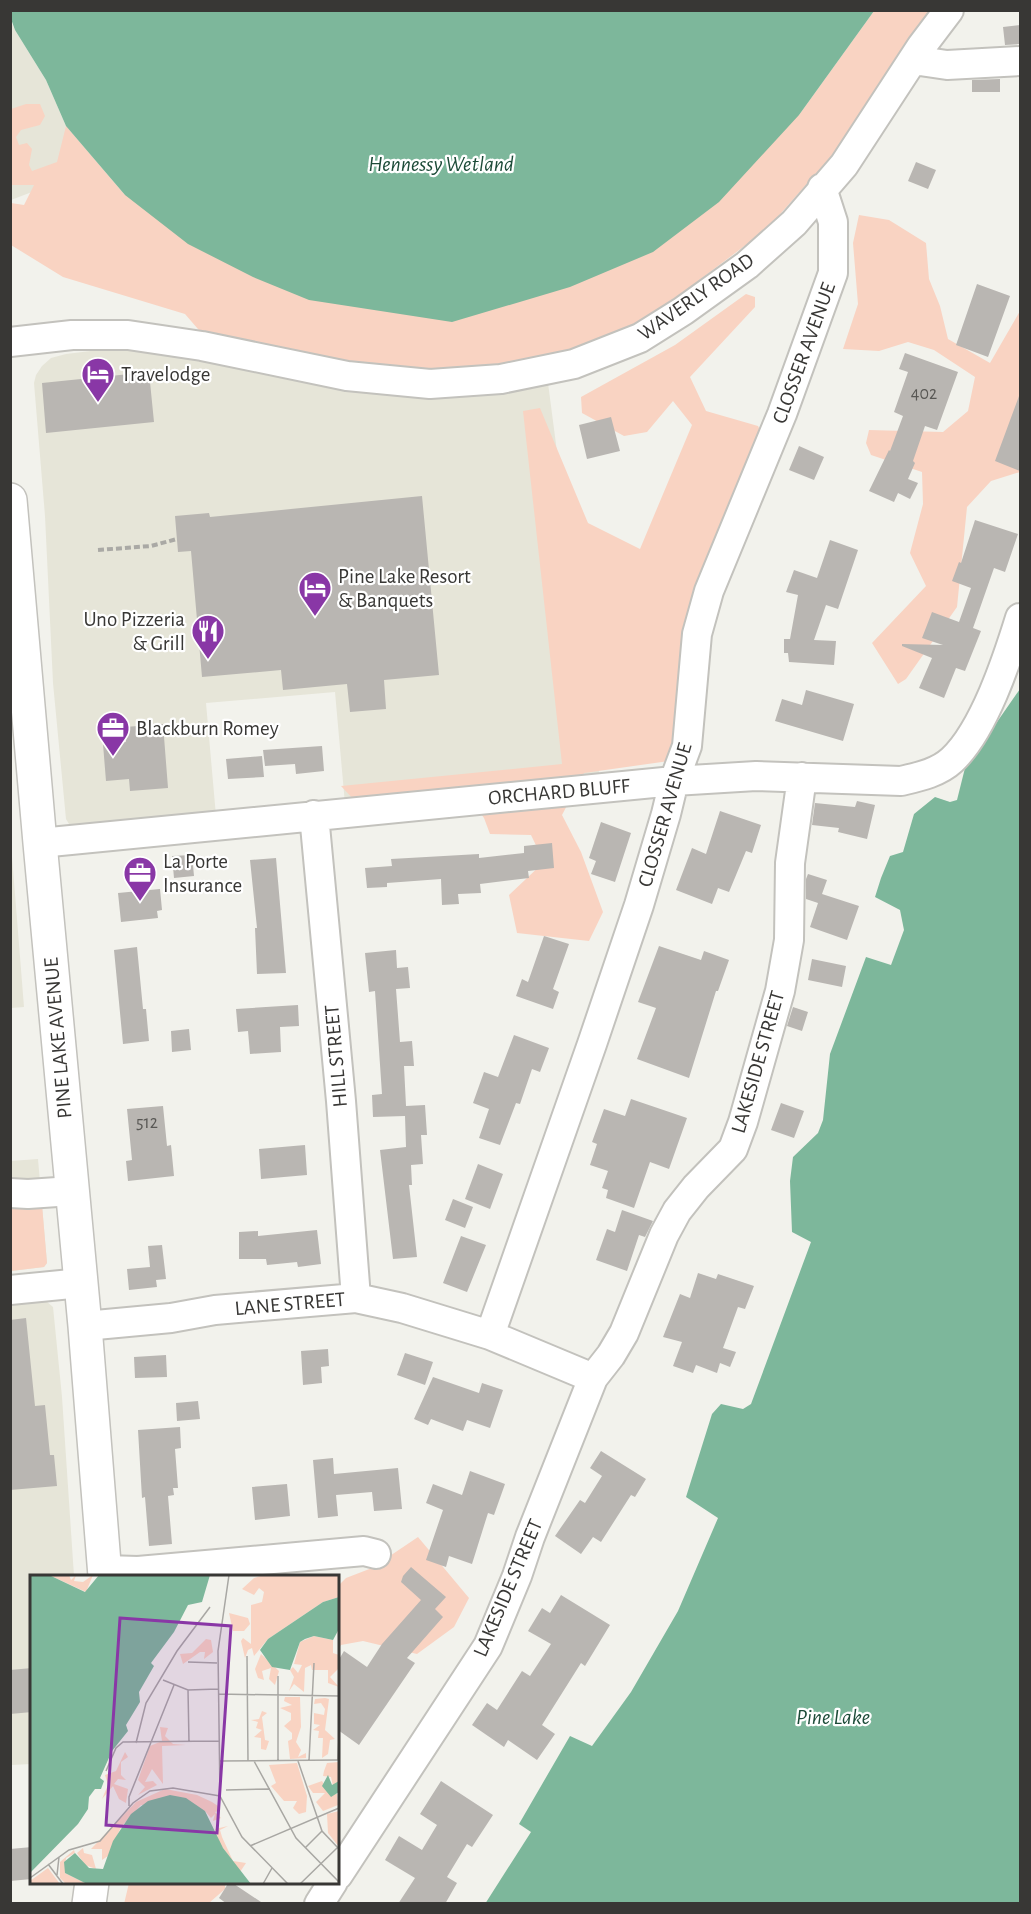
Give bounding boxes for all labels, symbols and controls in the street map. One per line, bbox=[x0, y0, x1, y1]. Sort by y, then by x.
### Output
water label: Hennessy Wetland bbox=[368, 153, 514, 175]
street label: WAVERLY ROAD bbox=[634, 249, 758, 345]
street label: CLOSSER AVENUE bbox=[769, 280, 839, 426]
hotel icon: Travelodge bbox=[80, 356, 116, 403]
place label: Travelodge bbox=[121, 364, 211, 385]
house number: 402 bbox=[911, 385, 937, 403]
place label: Pine Lake Resort & Banquets bbox=[338, 566, 471, 611]
hotel icon: Pine Lake Resort & Banquets bbox=[297, 570, 333, 617]
place label: Uno Pizzeria & Grill bbox=[83, 609, 185, 654]
restaurant icon: Uno Pizzeria & Grill bbox=[190, 613, 226, 660]
office icon: Blackburn Romey bbox=[95, 710, 131, 757]
place label: Blackburn Romey bbox=[136, 718, 279, 739]
street label: CLOSSER AVENUE bbox=[634, 741, 696, 889]
street label: ORCHARD BLUFF bbox=[487, 775, 632, 809]
place label: La Porte Insurance bbox=[163, 851, 242, 896]
office icon: La Porte Insurance bbox=[122, 855, 158, 902]
street label: PINE LAKE AVENUE bbox=[40, 957, 76, 1119]
street label: LAKESIDE STREET bbox=[728, 988, 788, 1136]
street label: HILL STREET bbox=[321, 1004, 351, 1108]
house number: 512 bbox=[136, 1114, 158, 1132]
street label: LANE STREET bbox=[234, 1289, 346, 1319]
street label: LAKESIDE STREET bbox=[470, 1516, 546, 1660]
inset map bbox=[30, 1575, 339, 1884]
water label: Pine Lake bbox=[796, 1706, 870, 1728]

